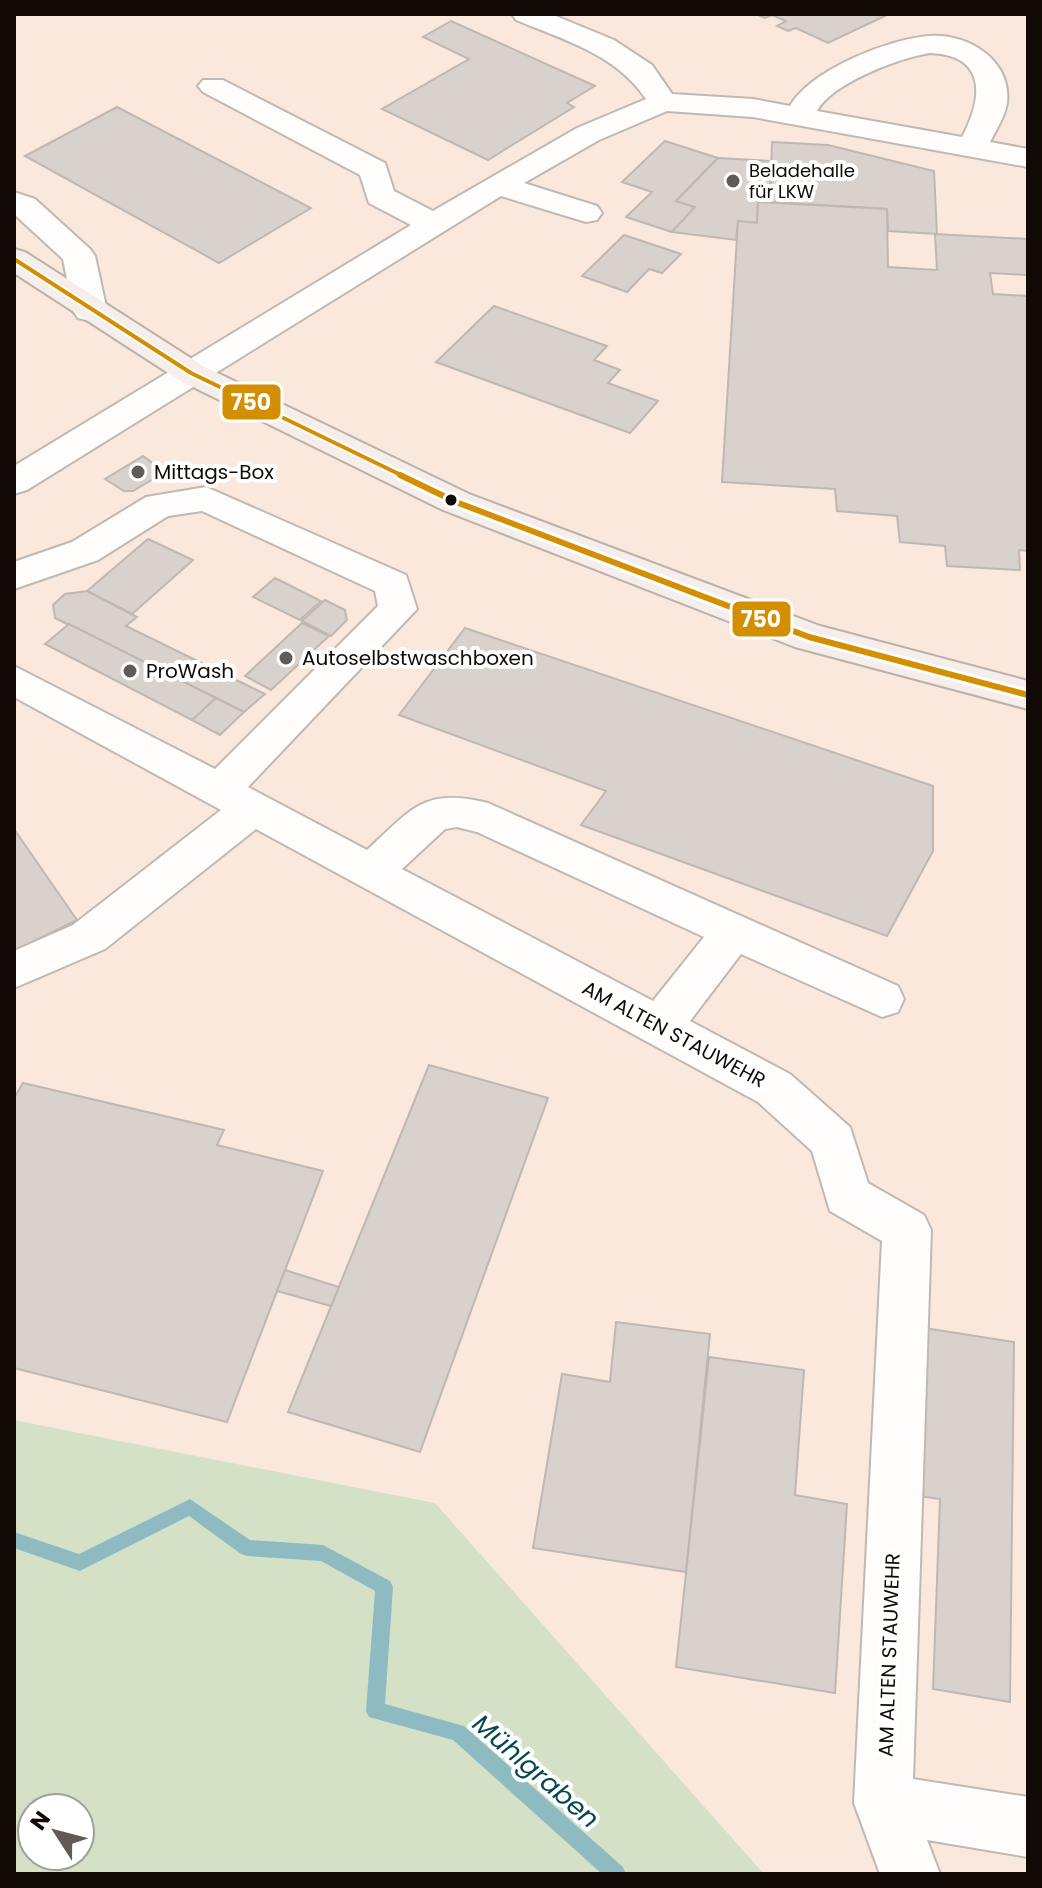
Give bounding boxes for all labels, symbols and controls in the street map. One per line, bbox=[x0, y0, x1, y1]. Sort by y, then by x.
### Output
place label: Beladehalle für LKW bbox=[749, 158, 855, 204]
marker: Beladehalle für LKW bbox=[724, 172, 742, 190]
line badge: 750 bbox=[221, 383, 282, 421]
text: 750 bbox=[231, 387, 271, 418]
place label: Mittags-Box bbox=[154, 458, 274, 486]
marker: Mittags-Box bbox=[129, 463, 147, 481]
unlabelled marker bbox=[443, 492, 459, 508]
line badge: 750 bbox=[731, 600, 792, 638]
text: 750 bbox=[741, 604, 781, 635]
place label: Autoselbstwaschboxen bbox=[302, 644, 534, 672]
marker: Autoselbstwaschboxen bbox=[277, 649, 295, 667]
place label: ProWash bbox=[146, 657, 234, 685]
marker: ProWash bbox=[121, 662, 139, 680]
street label: AM ALTEN STAUWEHR bbox=[577, 974, 771, 1094]
street label: AM ALTEN STAUWEHR bbox=[871, 1553, 907, 1757]
water label: Mühlgraben bbox=[465, 1706, 607, 1836]
north arrow bbox=[16, 1792, 96, 1872]
text: N bbox=[23, 1805, 58, 1836]

